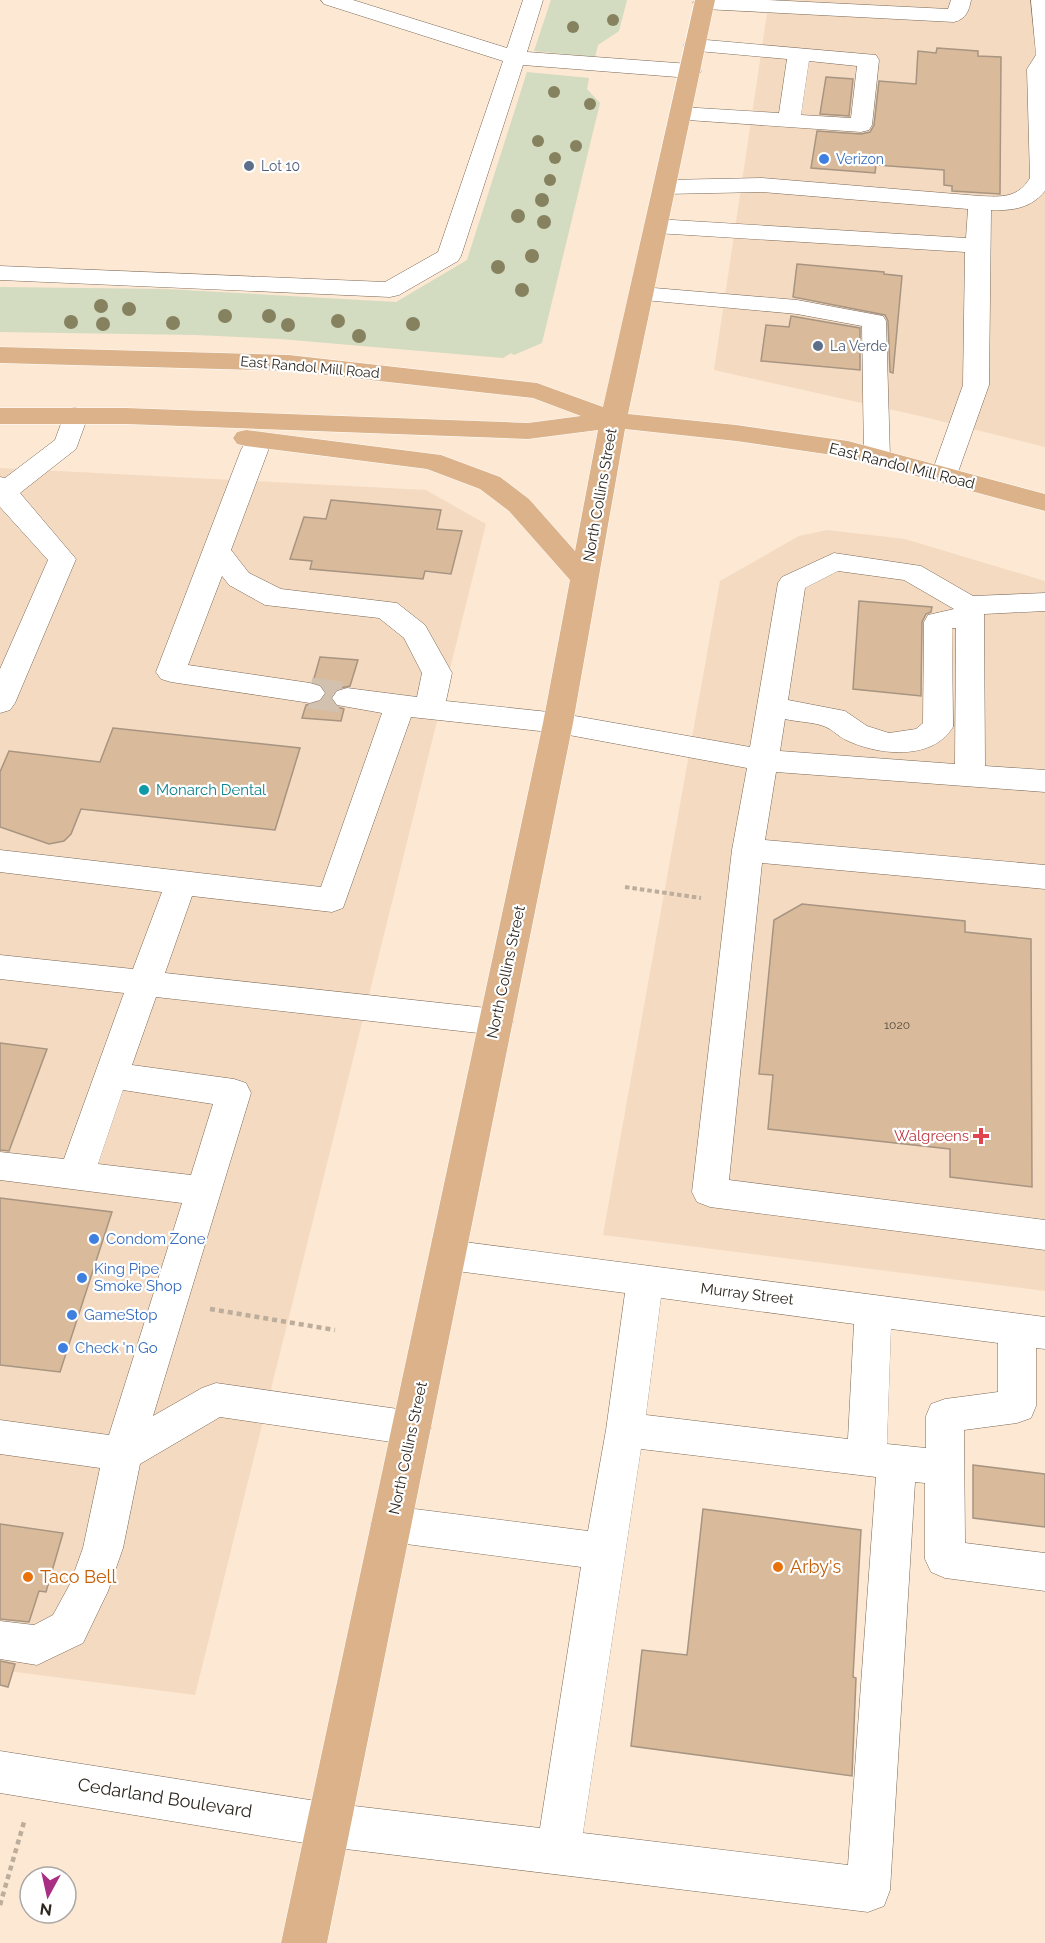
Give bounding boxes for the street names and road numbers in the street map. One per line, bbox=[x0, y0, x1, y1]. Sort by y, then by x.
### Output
street label: East Randol Mill Road bbox=[240, 353, 380, 381]
street label: North Collins Street bbox=[579, 427, 621, 563]
street label: East Randol Mill Road bbox=[827, 439, 977, 493]
street label: North Collins Street bbox=[483, 904, 529, 1040]
street label: Murray Street bbox=[699, 1279, 795, 1309]
street label: North Collins Street bbox=[385, 1380, 431, 1516]
street label: Cedarland Boulevard bbox=[76, 1773, 254, 1822]

